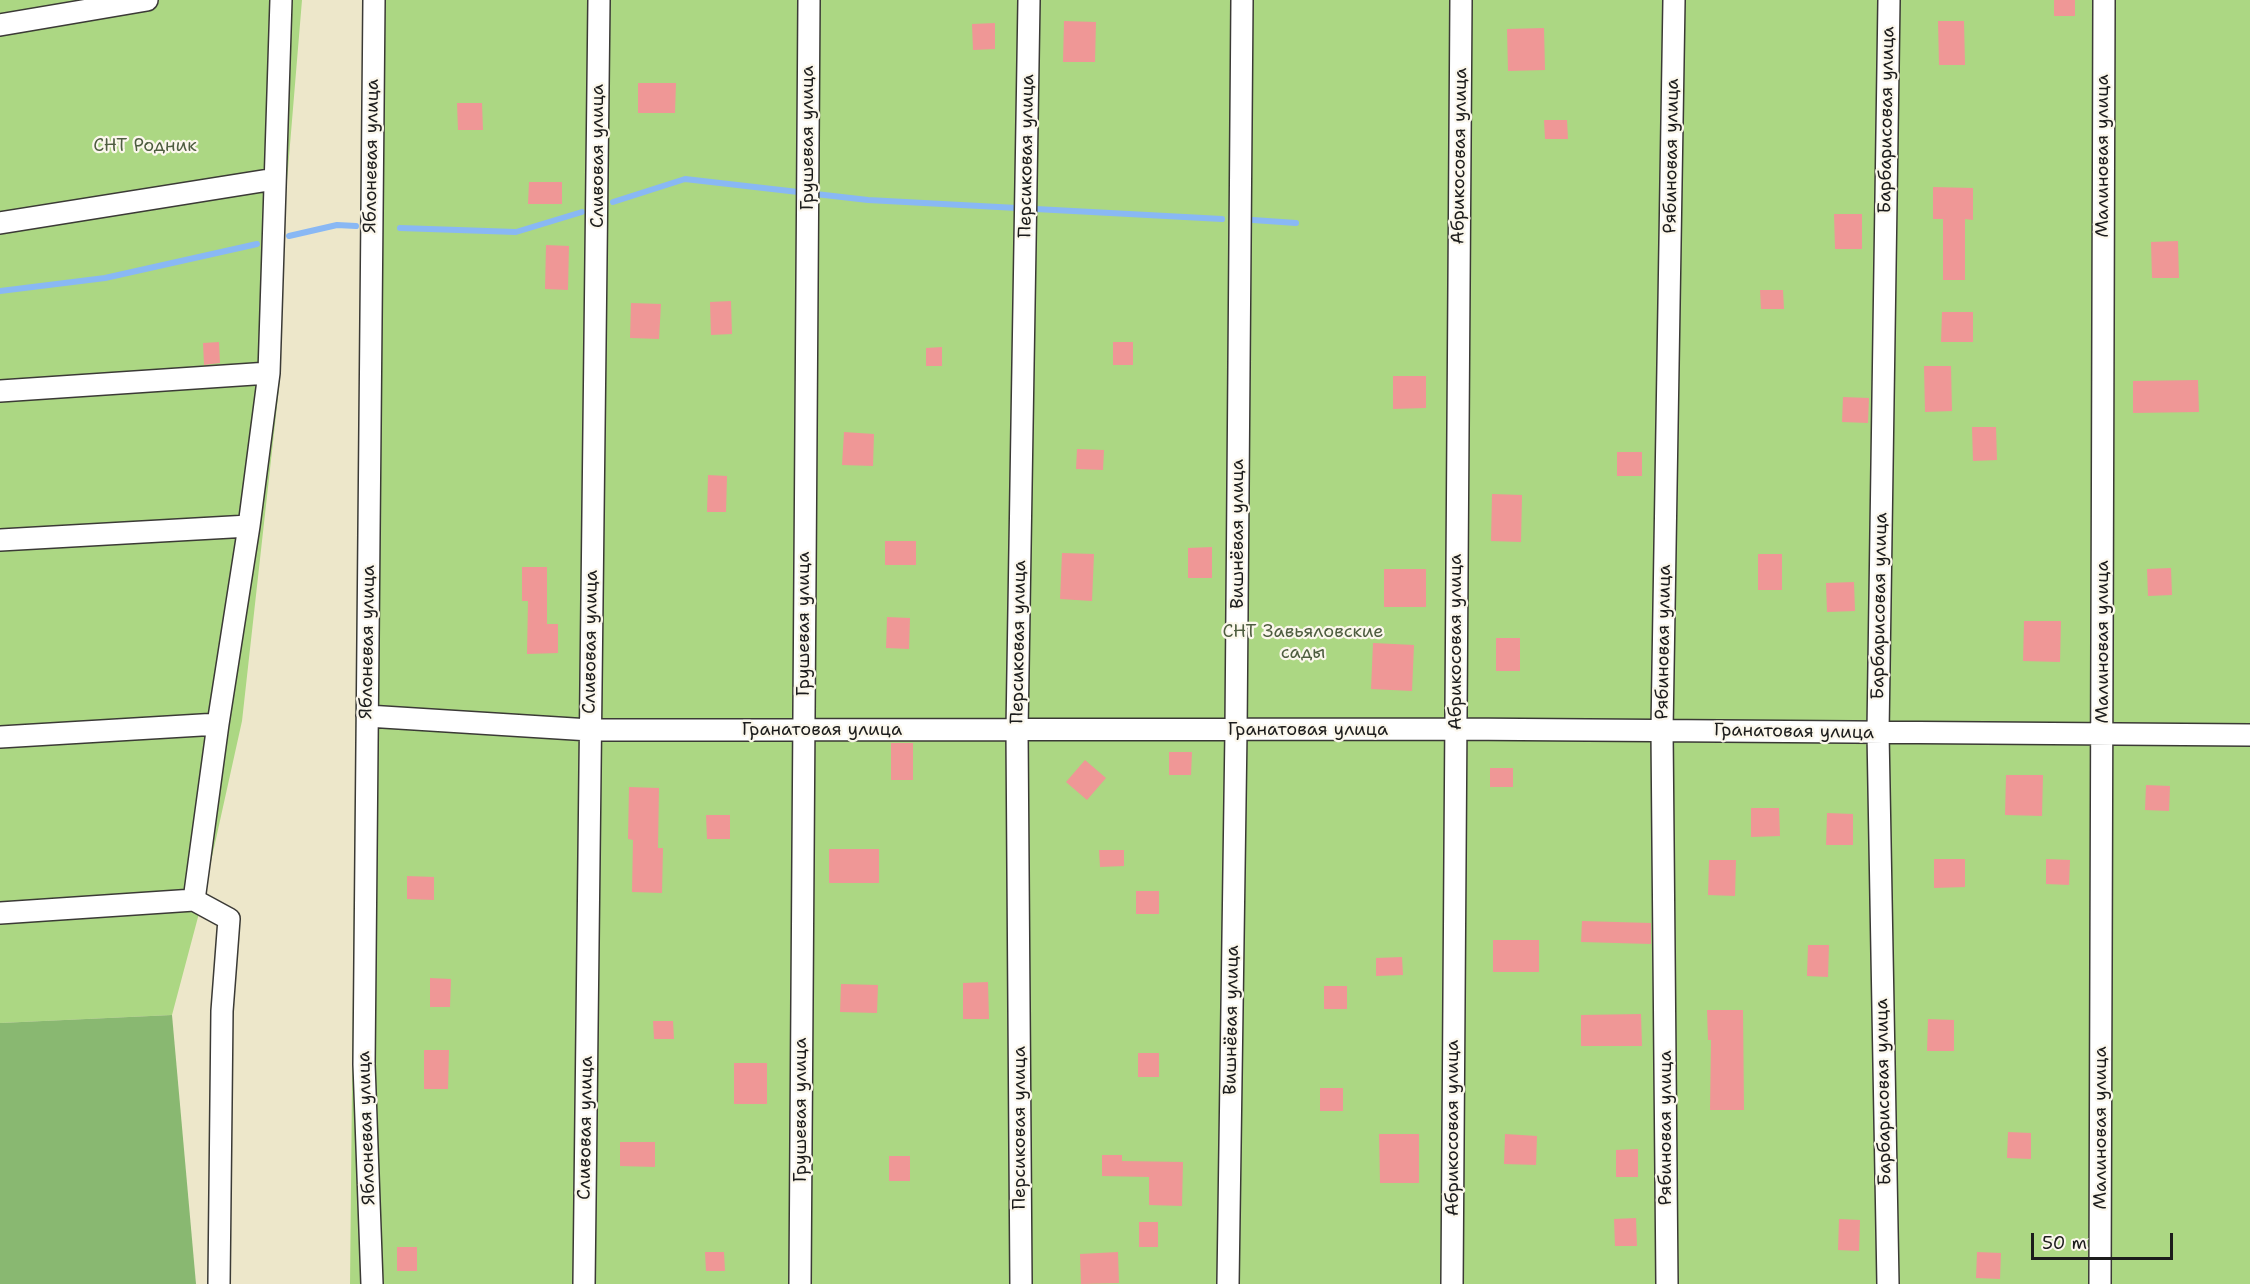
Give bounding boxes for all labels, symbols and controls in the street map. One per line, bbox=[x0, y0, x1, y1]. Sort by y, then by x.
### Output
street label: Барбарисовая улица bbox=[1875, 26, 1899, 214]
street label: Грушевая улица bbox=[797, 66, 819, 210]
street label: Абрикосовая улица bbox=[1448, 68, 1472, 244]
street label: Персиковая улица bbox=[1015, 74, 1039, 238]
street label: Малиновая улица bbox=[2092, 74, 2114, 238]
street label: Рябиновая улица bbox=[1660, 78, 1684, 234]
street label: Яблоневая улица bbox=[360, 79, 384, 233]
street label: Сливовая улица bbox=[587, 84, 609, 228]
park label: СНТ Родник bbox=[93, 135, 197, 157]
street label: Вишнёвая улица bbox=[1227, 459, 1249, 609]
street label: Барбарисовая улица bbox=[1868, 512, 1892, 700]
street label: Грушевая улица bbox=[793, 552, 815, 696]
street label: Абрикосовая улица bbox=[1445, 554, 1467, 730]
street label: Персиковая улица bbox=[1007, 560, 1031, 724]
street label: Малиновая улица bbox=[2092, 560, 2114, 724]
street label: Рябиновая улица bbox=[1652, 564, 1676, 720]
street label: Яблоневая улица bbox=[356, 565, 380, 719]
street label: Сливовая улица bbox=[579, 570, 603, 714]
park label: СНТ Завьяловские сады bbox=[1222, 621, 1384, 664]
street label: Гранатовая улица bbox=[742, 719, 902, 741]
street label: Гранатовая улица bbox=[1228, 719, 1388, 741]
street label: Гранатовая улица bbox=[1714, 720, 1874, 744]
street label: Вишнёвая улица bbox=[1220, 945, 1244, 1095]
street label: Барбарисовая улица bbox=[1872, 998, 1896, 1186]
street label: Грушевая улица bbox=[790, 1038, 812, 1182]
street label: Абрикосовая улица bbox=[1442, 1040, 1464, 1216]
street label: Персиковая улица bbox=[1009, 1046, 1031, 1210]
street label: Малиновая улица bbox=[2090, 1046, 2112, 1210]
street label: Рябиновая улица bbox=[1655, 1050, 1677, 1206]
street label: Яблоневая улица bbox=[354, 1051, 380, 1205]
street label: Сливовая улица bbox=[574, 1056, 598, 1200]
scale bar bbox=[2034, 1221, 2176, 1259]
text: 50 m bbox=[2042, 1231, 2087, 1255]

